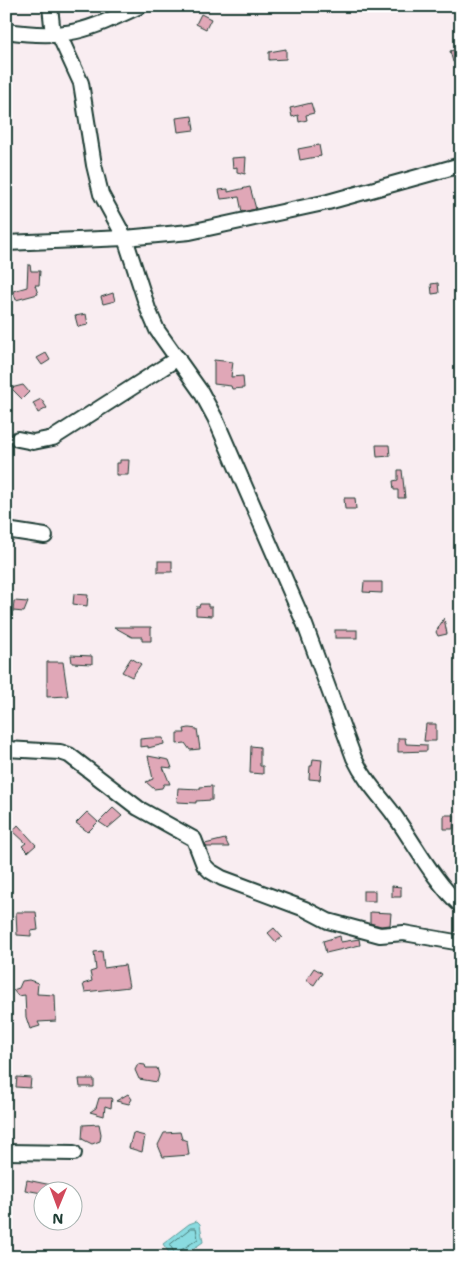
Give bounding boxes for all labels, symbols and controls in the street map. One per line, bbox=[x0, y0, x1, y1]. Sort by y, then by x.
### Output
north arrow bbox=[32, 1180, 82, 1230]
text: N bbox=[52, 1210, 63, 1228]

